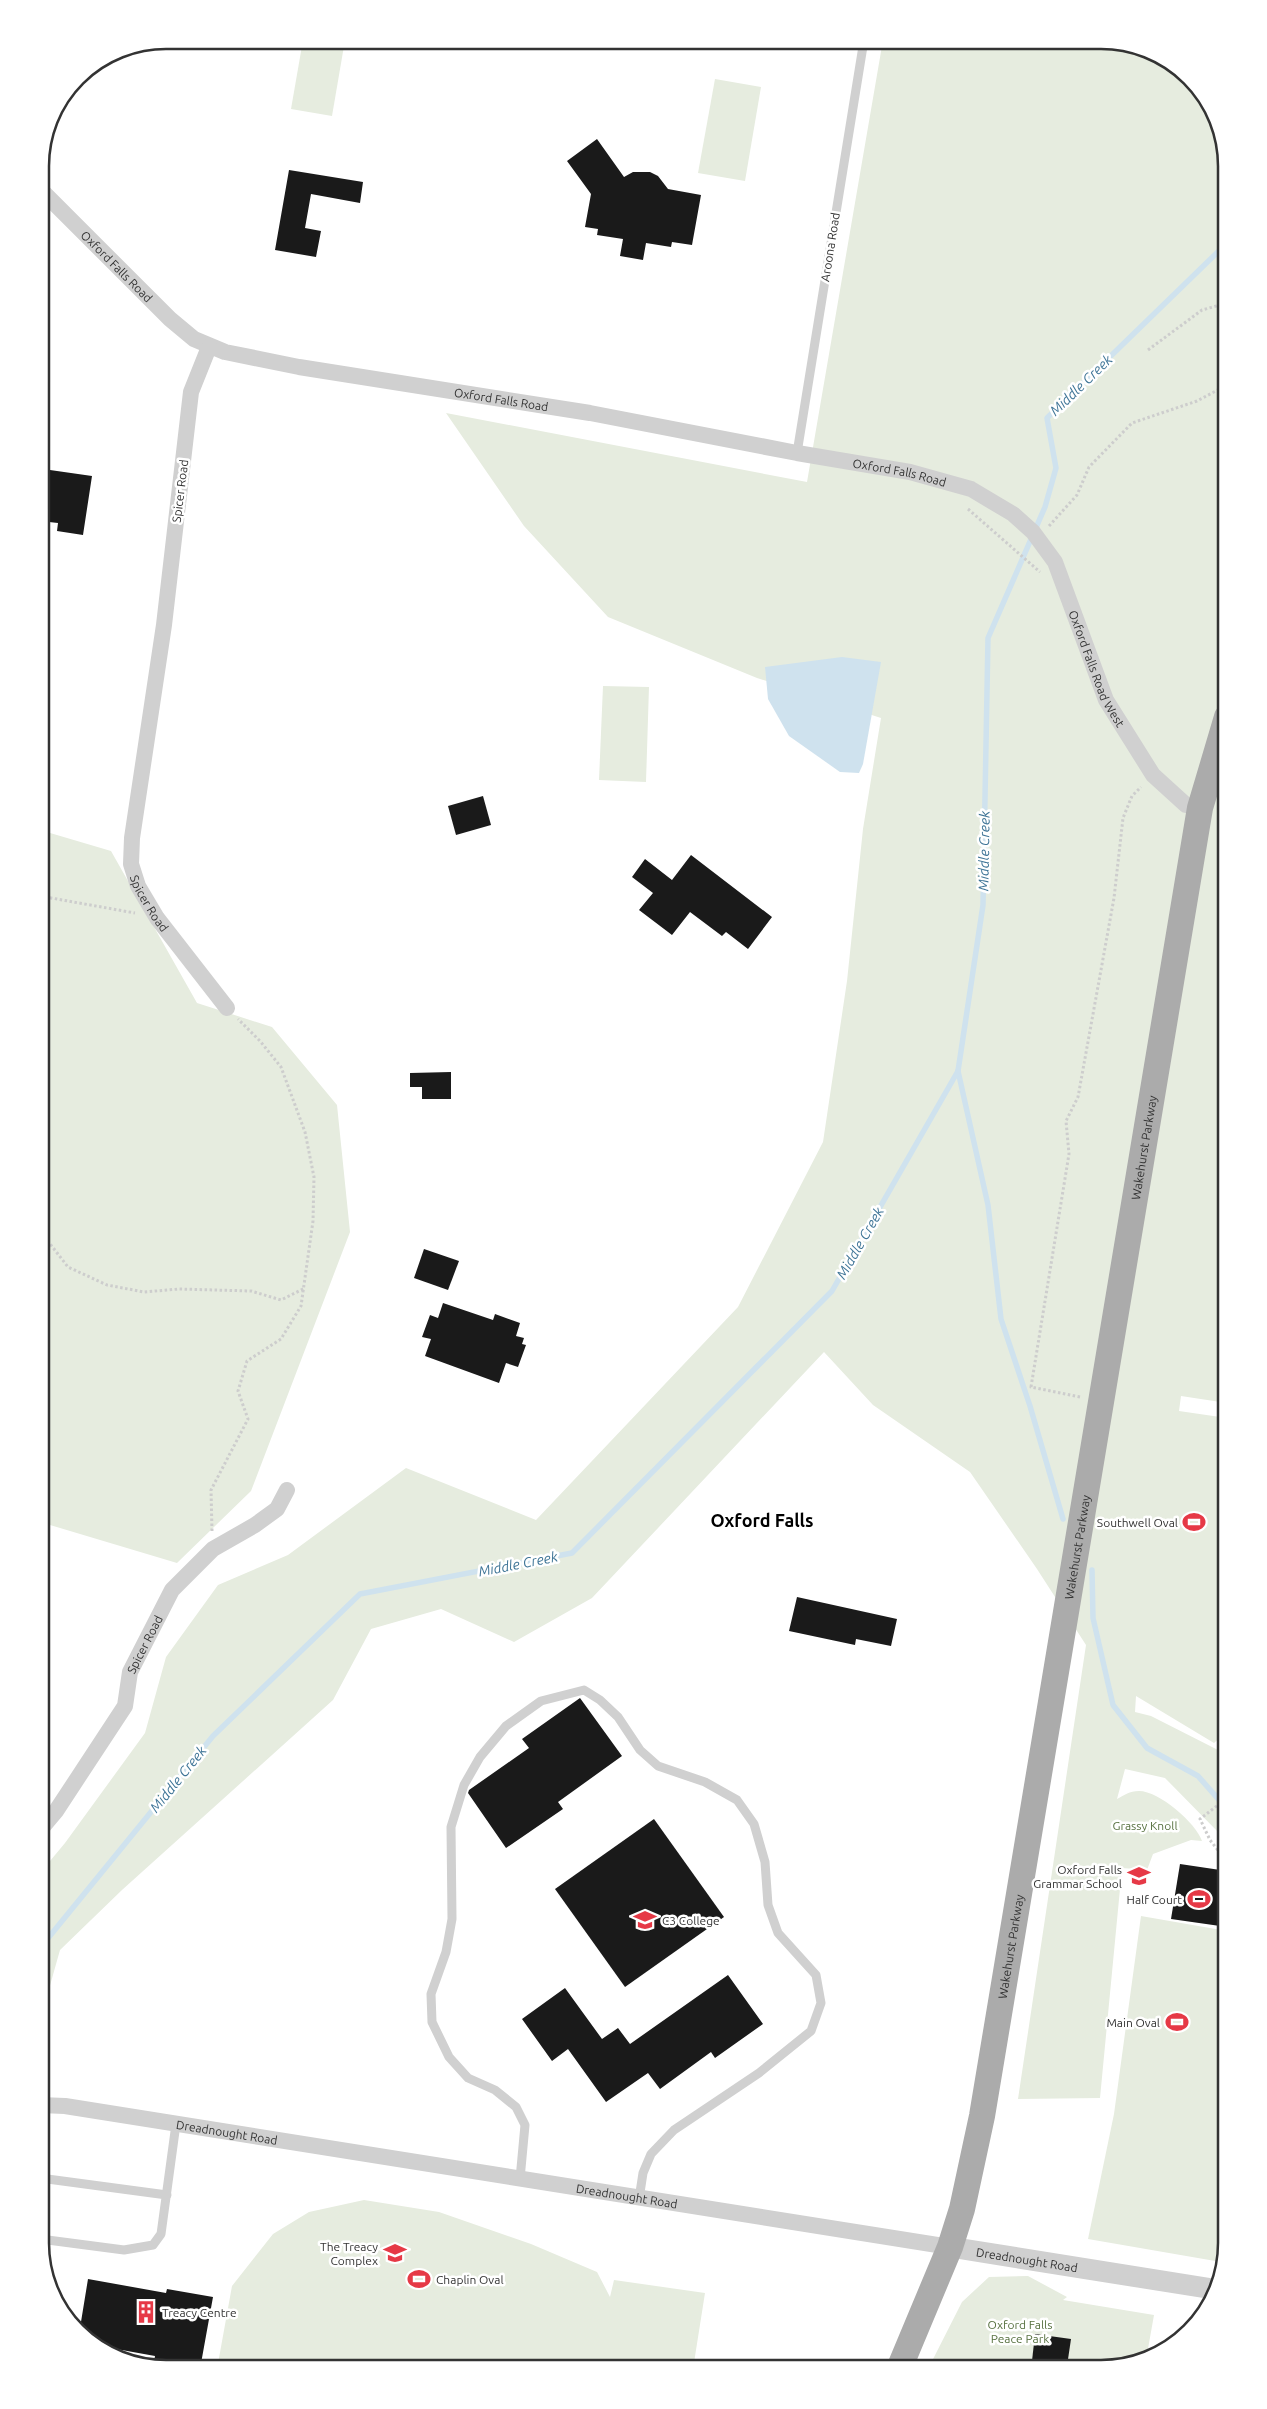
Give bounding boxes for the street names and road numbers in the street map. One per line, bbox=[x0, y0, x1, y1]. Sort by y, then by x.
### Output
street label: Aroona Road bbox=[818, 212, 842, 282]
street label: Oxford Falls Road bbox=[79, 228, 155, 304]
street label: Oxford Falls Road bbox=[453, 385, 549, 413]
street label: Oxford Falls Road bbox=[852, 456, 948, 488]
street label: Spicer Road bbox=[170, 459, 190, 523]
street label: Oxford Falls Road West bbox=[1067, 608, 1128, 729]
street label: Spicer Road bbox=[128, 873, 171, 934]
street label: Wakehurst Parkway bbox=[1128, 1094, 1159, 1201]
street label: Wakehurst Parkway bbox=[1062, 1494, 1092, 1600]
street label: Spicer Road bbox=[124, 1613, 164, 1675]
street label: Wakehurst Parkway bbox=[995, 1893, 1025, 2000]
street label: Dreadnought Road bbox=[175, 2117, 279, 2146]
street label: Dreadnought Road bbox=[575, 2181, 679, 2210]
street label: Dreadnought Road bbox=[975, 2245, 1079, 2274]

